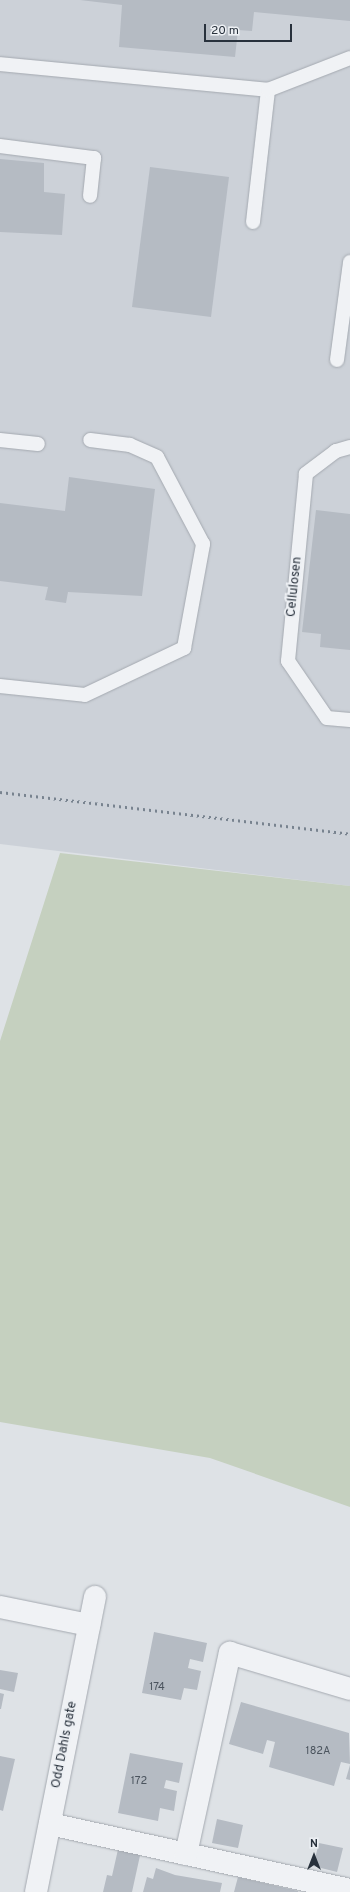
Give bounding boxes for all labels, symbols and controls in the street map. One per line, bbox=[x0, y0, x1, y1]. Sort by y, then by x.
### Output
scale bar bbox=[206, 16, 294, 42]
text: 20 m bbox=[211, 23, 239, 39]
street label: Cellulosen bbox=[284, 556, 306, 618]
house number: 174 bbox=[149, 1680, 165, 1694]
street label: Odd Dahls gate bbox=[49, 1700, 81, 1790]
house number: 182A bbox=[306, 1744, 330, 1758]
house number: 172 bbox=[131, 1774, 147, 1788]
north arrow bbox=[294, 1836, 334, 1876]
text: N bbox=[310, 1837, 318, 1851]

